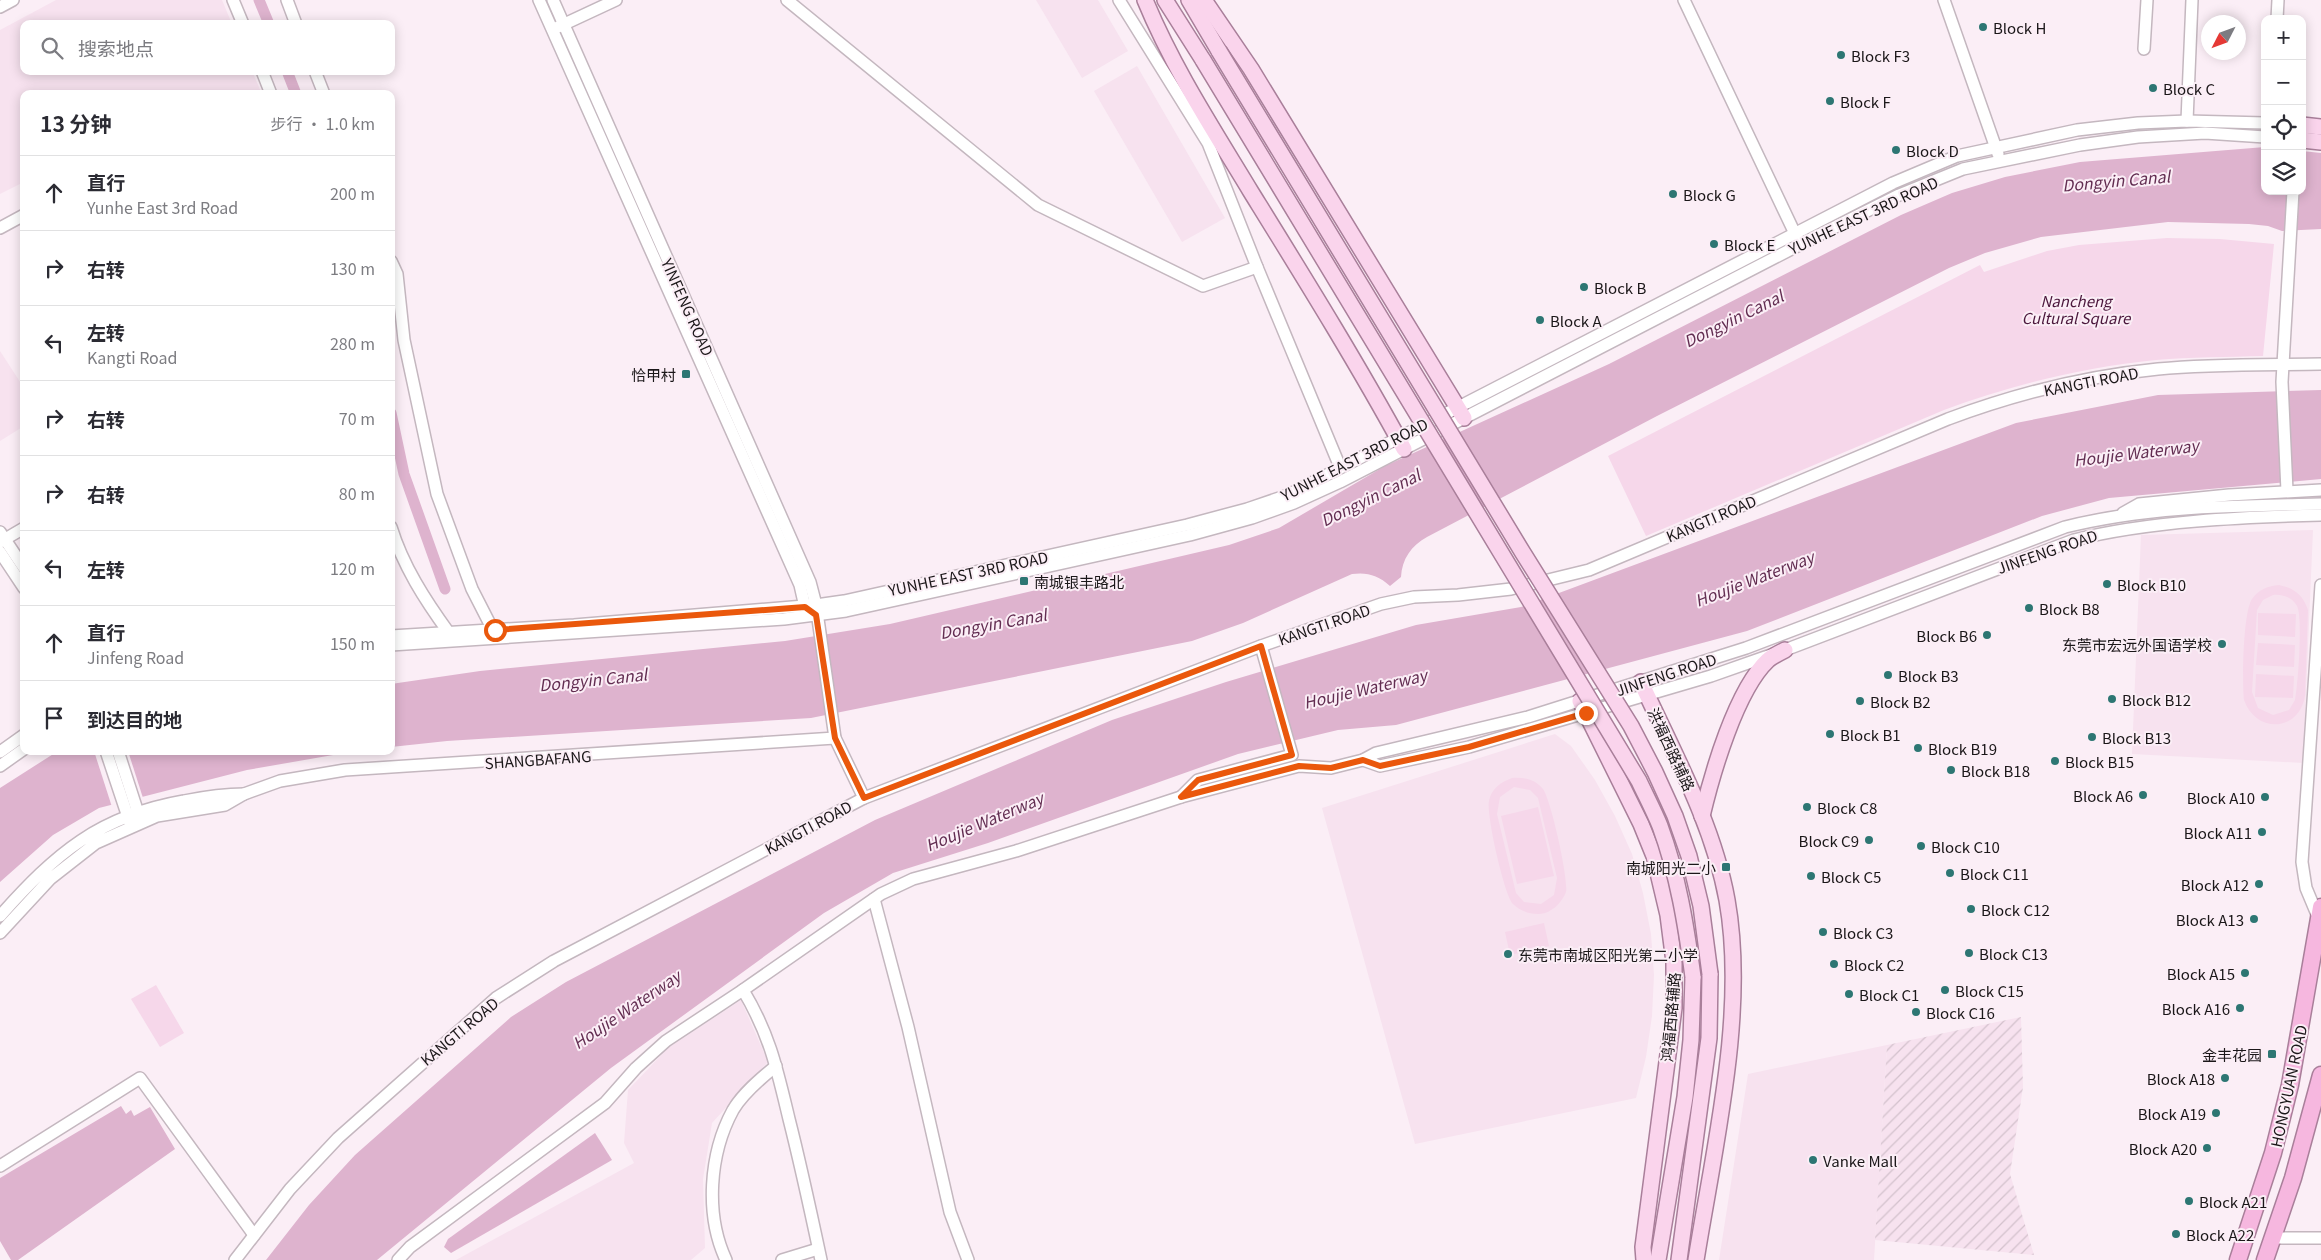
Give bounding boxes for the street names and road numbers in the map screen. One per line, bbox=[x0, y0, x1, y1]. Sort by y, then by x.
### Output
street label: YUNHE EAST 3RD ROAD bbox=[1784, 171, 1941, 259]
street label: YINFENG ROAD bbox=[657, 254, 719, 359]
street label: KANGTI ROAD bbox=[2042, 362, 2140, 400]
street label: YUNHE EAST 3RD ROAD bbox=[1276, 413, 1431, 506]
street label: KANGTI ROAD bbox=[1663, 490, 1759, 546]
street label: JINFENG ROAD bbox=[1994, 524, 2100, 578]
street label: YUNHE EAST 3RD ROAD bbox=[885, 546, 1050, 600]
street label: KANGTI ROAD bbox=[1275, 598, 1373, 650]
street label: JINFENG ROAD bbox=[1613, 648, 1719, 700]
street label: 洪福西路辅路 bbox=[1643, 704, 1701, 794]
street label: SHANGBAFANG bbox=[484, 745, 592, 773]
street label: KANGTI ROAD bbox=[761, 795, 855, 859]
street label: 鸿福西路辅路 bbox=[1656, 971, 1684, 1063]
street label: KANGTI ROAD bbox=[415, 992, 503, 1070]
street label: HONGYUAN ROAD bbox=[2265, 1023, 2311, 1149]

